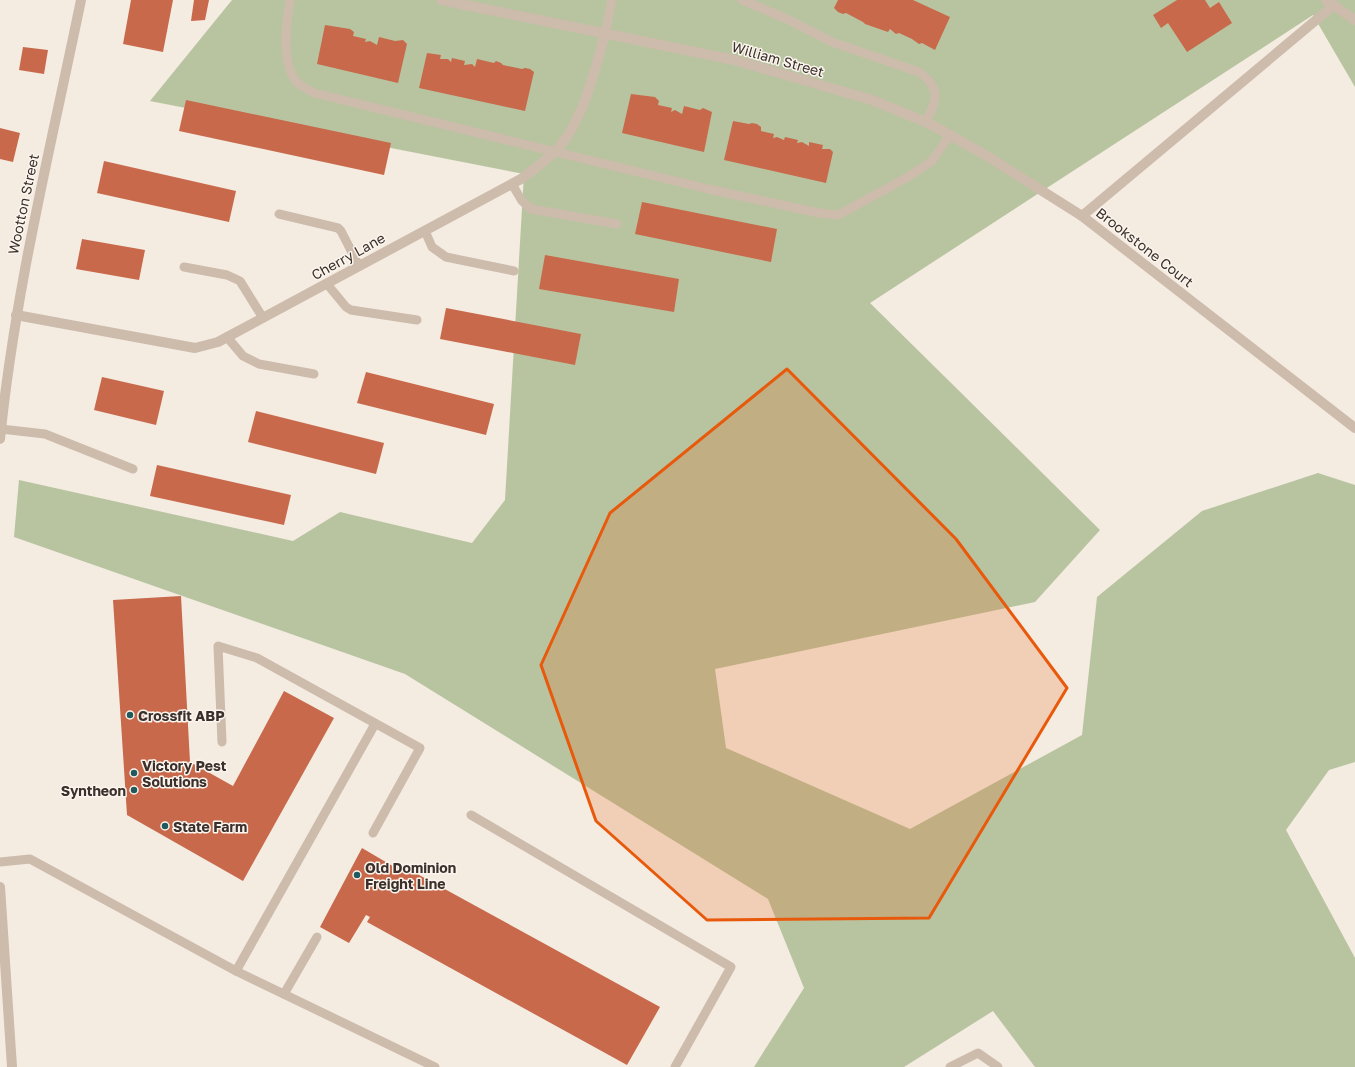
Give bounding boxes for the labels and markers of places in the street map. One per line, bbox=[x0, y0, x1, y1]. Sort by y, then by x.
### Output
place label: Crossfit ABP bbox=[138, 707, 225, 724]
marker: Crossfit ABP bbox=[125, 710, 135, 720]
place label: Victory Pest Solutions bbox=[142, 757, 227, 790]
marker: Victory Pest Solutions bbox=[129, 768, 139, 778]
place label: Syntheon bbox=[61, 782, 126, 799]
marker: Syntheon bbox=[129, 785, 139, 795]
place label: State Farm bbox=[173, 818, 247, 835]
marker: State Farm bbox=[160, 821, 170, 831]
place label: Old Dominion Freight Line bbox=[365, 859, 456, 892]
marker: Old Dominion Freight Line bbox=[352, 870, 362, 880]

